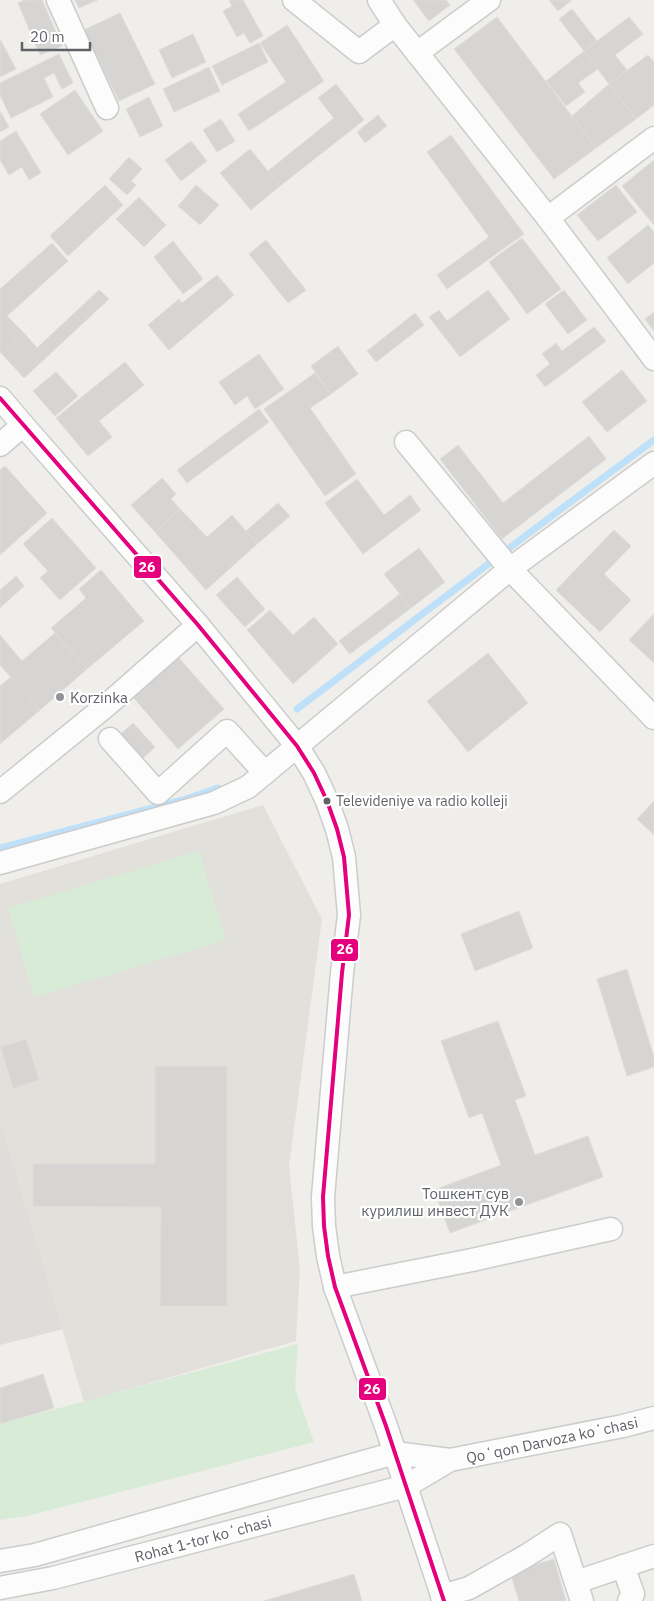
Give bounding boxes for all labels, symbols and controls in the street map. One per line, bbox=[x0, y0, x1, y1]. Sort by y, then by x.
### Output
scale bar bbox=[22, 20, 90, 52]
text: 20 m bbox=[30, 27, 65, 46]
line badge: 26 bbox=[133, 555, 162, 579]
text: 26 bbox=[139, 558, 155, 576]
place label: Korzinka bbox=[70, 688, 128, 707]
marker: Korzinka bbox=[54, 691, 66, 703]
place label: Televideniye va radio kolleji bbox=[336, 792, 508, 810]
marker: Televideniye va radio kolleji bbox=[322, 796, 332, 806]
line badge: 26 bbox=[330, 938, 359, 962]
text: 26 bbox=[337, 940, 353, 958]
place label: Тошкент сув курилиш инвест ДУК bbox=[361, 1184, 509, 1220]
marker: Тошкент сув курилиш инвест ДУК bbox=[513, 1196, 525, 1208]
line badge: 26 bbox=[358, 1377, 387, 1401]
text: 26 bbox=[364, 1380, 380, 1398]
street label: Qoʻqon Darvoza koʻchasi bbox=[464, 1412, 640, 1468]
street label: Rohat 1-tor koʻchasi bbox=[132, 1512, 274, 1566]

